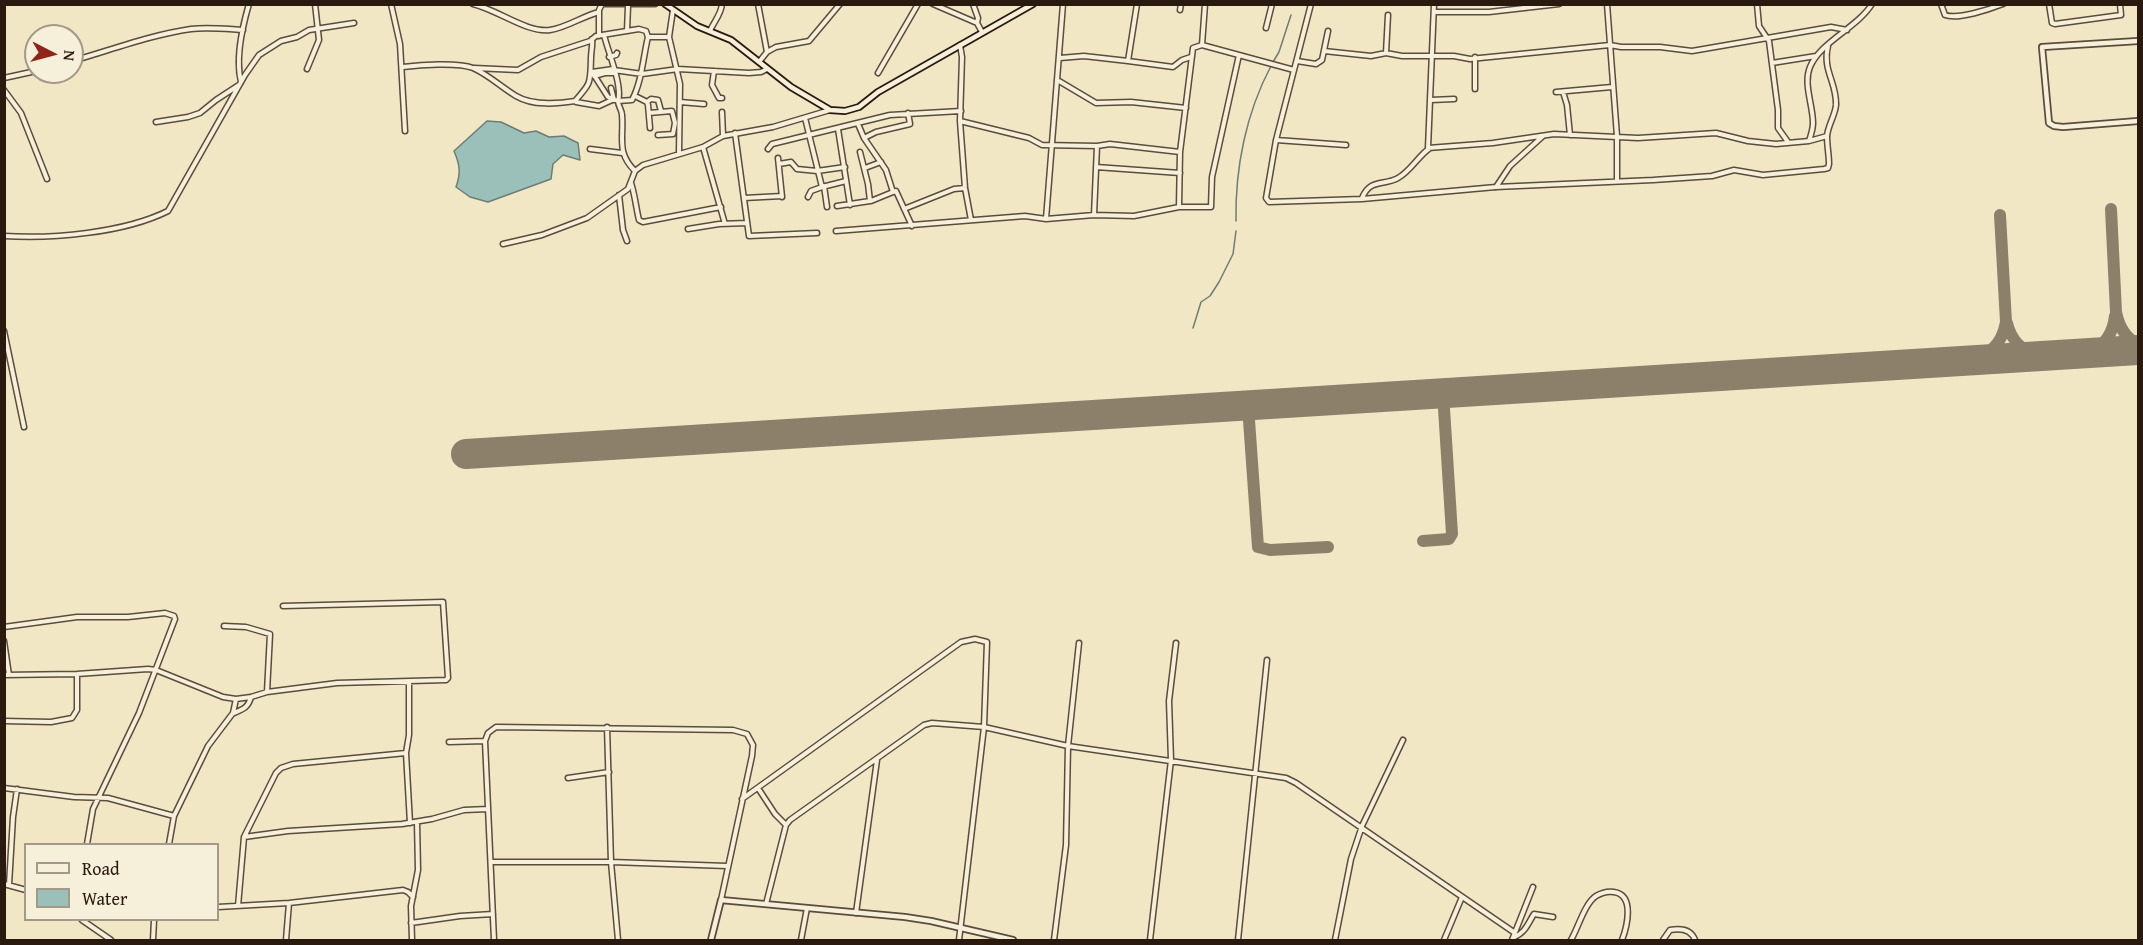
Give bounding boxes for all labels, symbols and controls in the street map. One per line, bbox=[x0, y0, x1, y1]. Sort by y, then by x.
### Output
north arrow bbox=[24, 24, 84, 84]
text: N bbox=[57, 49, 82, 62]
legend bbox=[24, 843, 219, 921]
text: Road bbox=[82, 855, 120, 882]
text: Water bbox=[82, 885, 127, 912]

